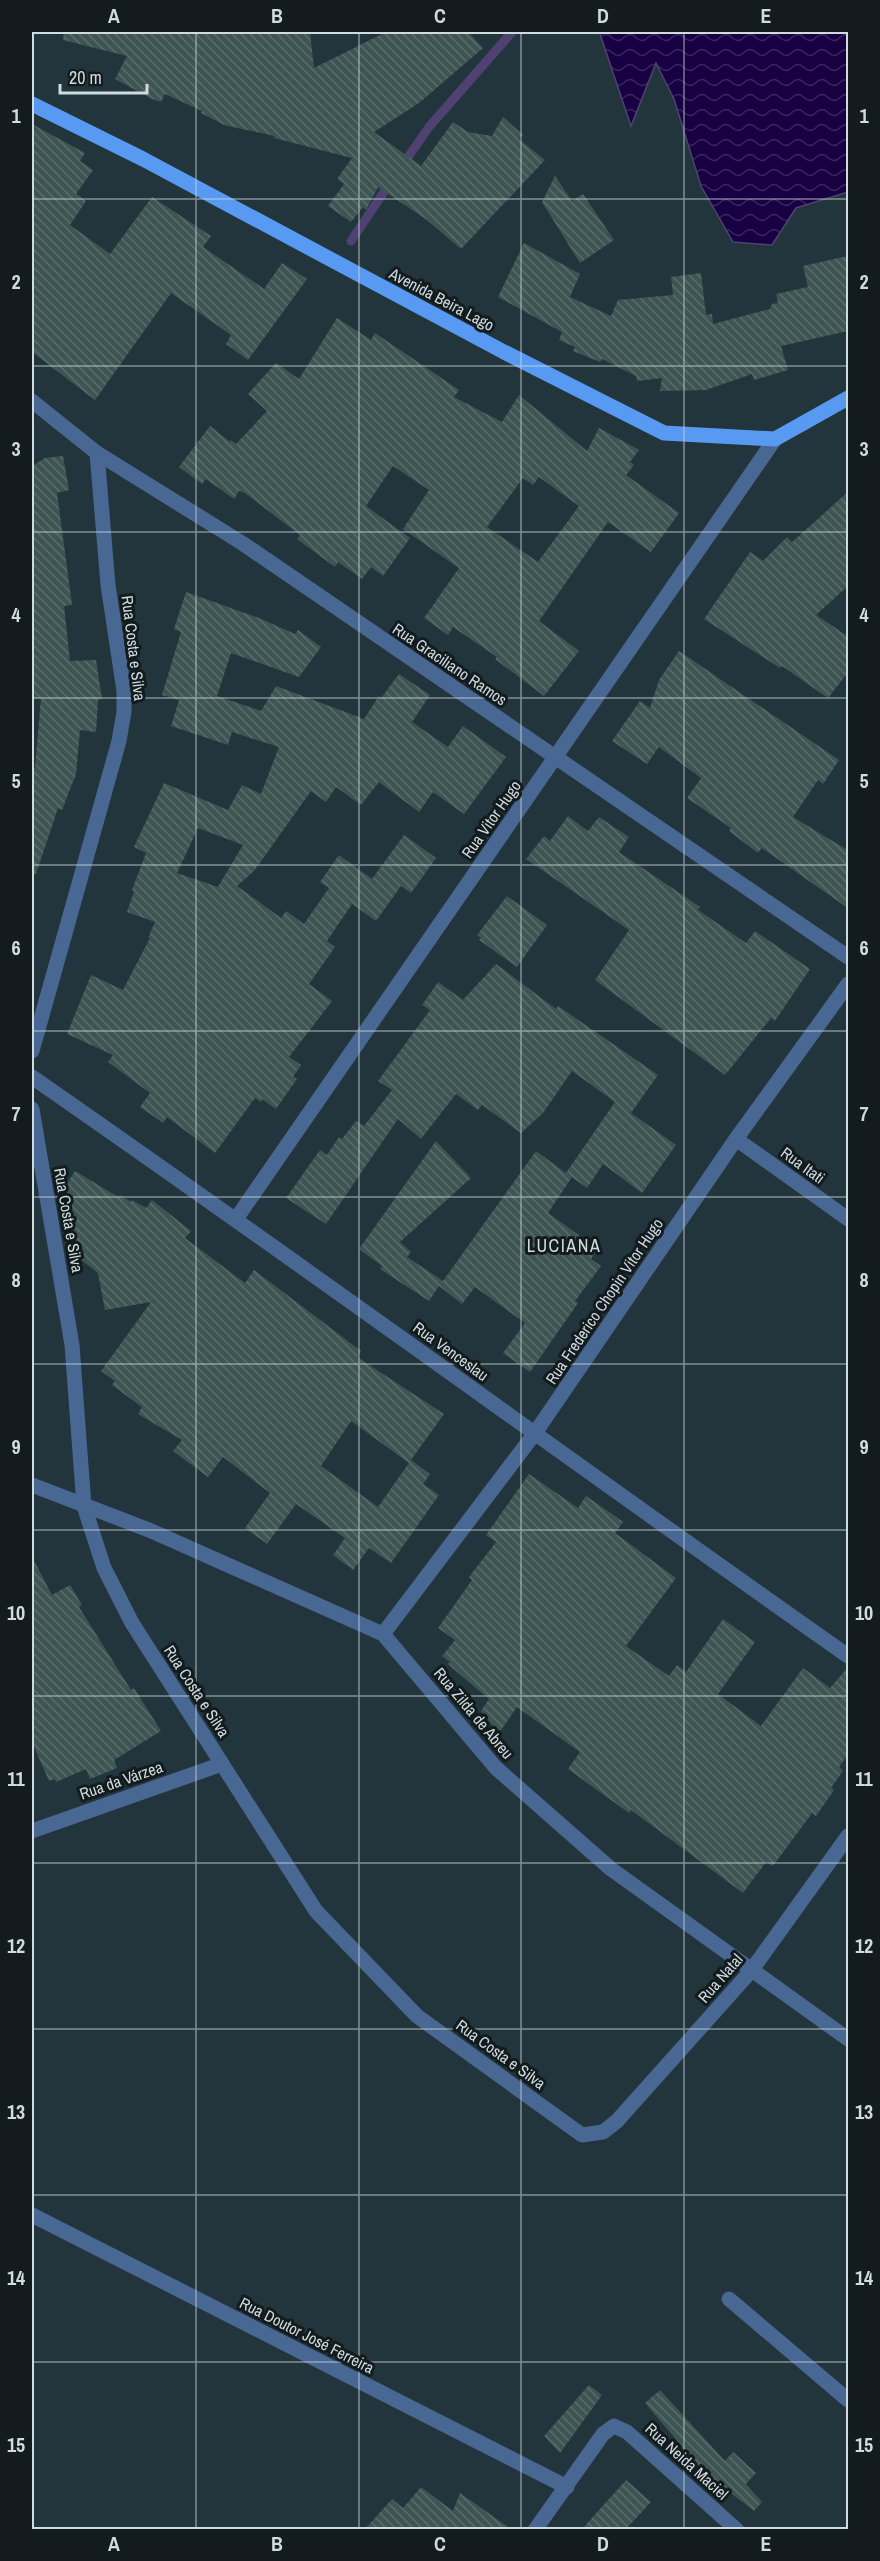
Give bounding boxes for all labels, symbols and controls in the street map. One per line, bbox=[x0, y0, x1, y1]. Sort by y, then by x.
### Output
text: A bbox=[108, 2, 120, 29]
text: B bbox=[271, 2, 283, 29]
text: C bbox=[434, 2, 446, 29]
text: D bbox=[597, 2, 609, 29]
text: E bbox=[761, 2, 772, 29]
scale bar bbox=[60, 57, 147, 95]
text: 20 m bbox=[69, 65, 102, 90]
text: 1 bbox=[11, 102, 21, 129]
text: 1 bbox=[859, 102, 869, 129]
street label: Avenida Beira Lago bbox=[385, 262, 498, 336]
text: 2 bbox=[11, 268, 21, 295]
text: 2 bbox=[859, 268, 869, 295]
text: 3 bbox=[11, 435, 21, 462]
text: 3 bbox=[859, 435, 869, 462]
street label: Rua Costa e Silva bbox=[117, 594, 151, 703]
text: 4 bbox=[11, 601, 21, 628]
text: 4 bbox=[859, 601, 869, 628]
street label: Rua Graciliano Ramos bbox=[389, 618, 511, 710]
text: 5 bbox=[11, 767, 21, 794]
text: 5 bbox=[859, 767, 869, 794]
street label: Rua Vitor Hugo bbox=[456, 776, 526, 862]
text: 6 bbox=[11, 934, 21, 961]
text: 6 bbox=[859, 934, 869, 961]
text: 7 bbox=[11, 1100, 21, 1127]
text: 7 bbox=[859, 1100, 869, 1127]
street label: Rua Itati bbox=[776, 1142, 830, 1188]
street label: Rua Costa e Silva bbox=[49, 1166, 89, 1275]
street label: Rua Frederico Chopin Vitor Hugo bbox=[540, 1214, 668, 1388]
district label: LUCIANA bbox=[527, 1233, 601, 1258]
text: 8 bbox=[11, 1266, 21, 1293]
text: 8 bbox=[859, 1266, 869, 1293]
street label: Rua Venceslau bbox=[409, 1316, 493, 1386]
text: 9 bbox=[11, 1433, 21, 1460]
text: 9 bbox=[859, 1433, 869, 1460]
text: 10 bbox=[7, 1599, 25, 1626]
text: 10 bbox=[855, 1599, 873, 1626]
street label: Rua Costa e Silva bbox=[159, 1641, 235, 1742]
street label: Rua Zilda de Abreu bbox=[429, 1663, 519, 1763]
street label: Rua da Várzea bbox=[76, 1755, 166, 1804]
text: 11 bbox=[7, 1765, 26, 1792]
text: 11 bbox=[855, 1765, 874, 1792]
text: 12 bbox=[7, 1932, 25, 1959]
text: 12 bbox=[855, 1932, 873, 1959]
street label: Rua Natal bbox=[693, 1949, 747, 2007]
street label: Rua Costa e Silva bbox=[452, 2014, 551, 2094]
text: 13 bbox=[7, 2098, 25, 2125]
text: 13 bbox=[855, 2098, 873, 2125]
text: 14 bbox=[7, 2264, 25, 2291]
text: 14 bbox=[855, 2264, 873, 2291]
street label: Rua Doutor José Ferreira bbox=[236, 2292, 379, 2379]
street label: Rua Neida Maciel bbox=[641, 2418, 733, 2504]
text: 15 bbox=[7, 2431, 25, 2458]
text: 15 bbox=[855, 2431, 873, 2458]
text: A bbox=[108, 2530, 120, 2557]
text: B bbox=[271, 2530, 283, 2557]
text: C bbox=[434, 2530, 446, 2557]
text: D bbox=[597, 2530, 609, 2557]
text: E bbox=[761, 2530, 772, 2557]

